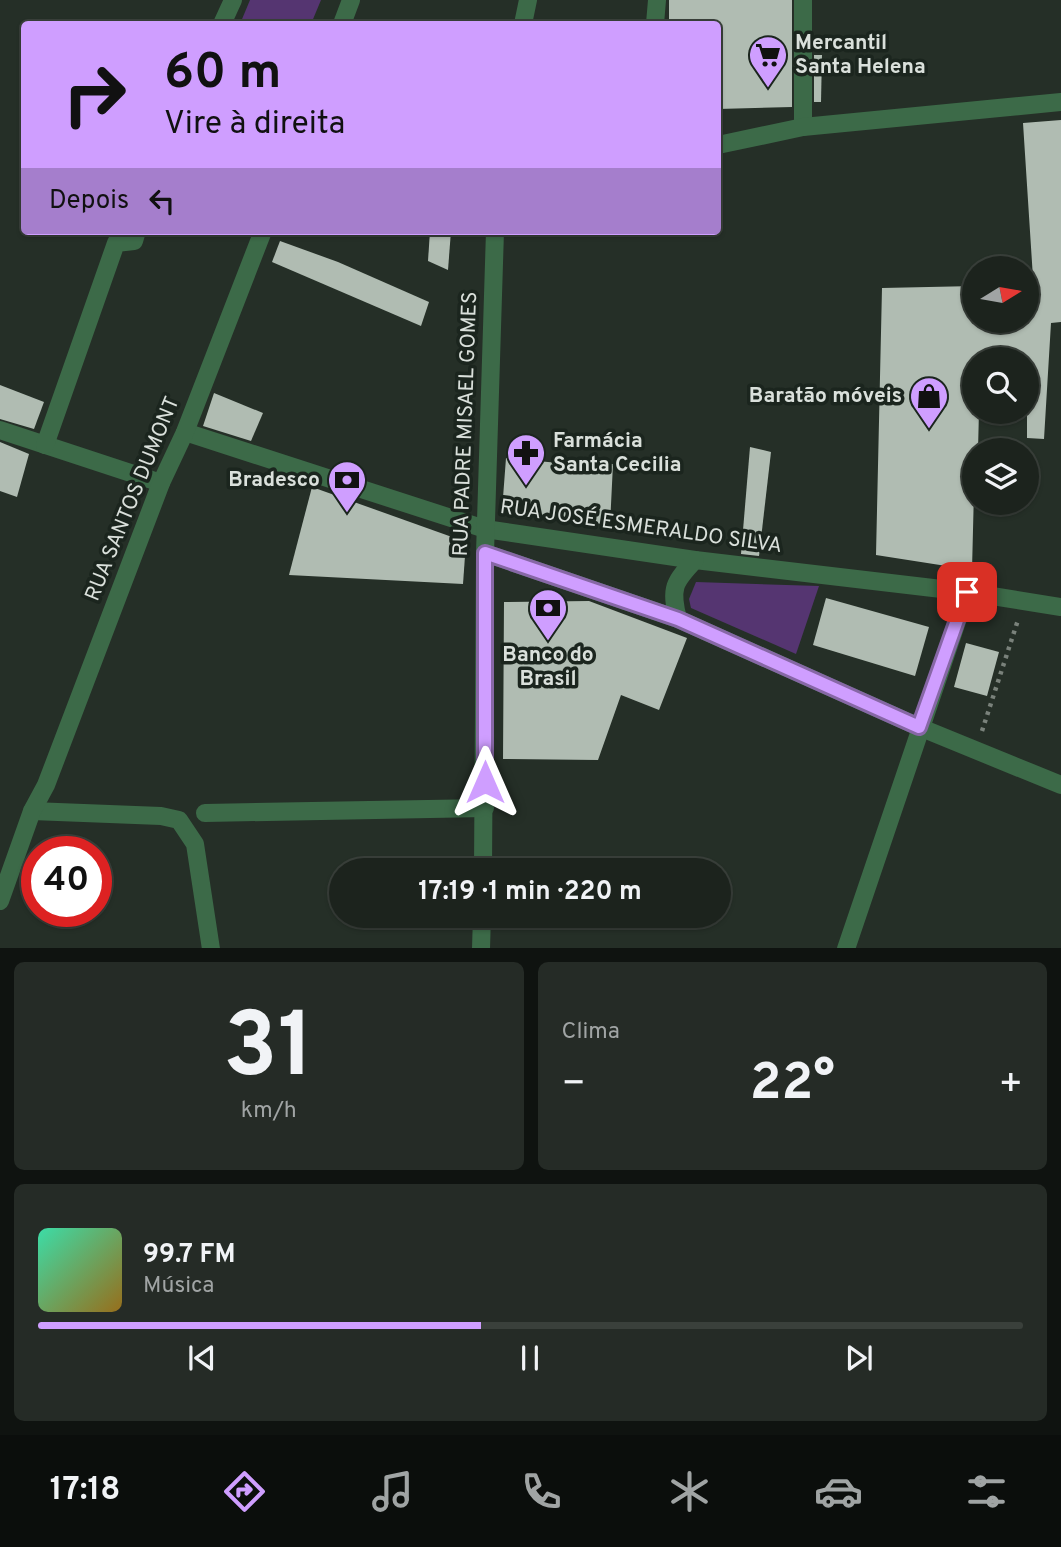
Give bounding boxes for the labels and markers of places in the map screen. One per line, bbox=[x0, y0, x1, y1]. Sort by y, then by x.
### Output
place label: Mercantil Santa Helena bbox=[795, 30, 926, 81]
supermarket icon: Mercantil Santa Helena bbox=[747, 34, 789, 89]
shop icon: Baratão móveis bbox=[908, 375, 950, 430]
place label: Baratão móveis bbox=[749, 383, 902, 410]
place label: Farmácia Santa Cecilia bbox=[553, 428, 681, 479]
pharmacy icon: Farmácia Santa Cecilia bbox=[505, 432, 547, 487]
bank icon: Bradesco bbox=[326, 459, 368, 514]
place label: Bradesco bbox=[228, 467, 320, 494]
pin bbox=[937, 562, 997, 622]
bank icon: Banco do Brasil bbox=[527, 587, 569, 642]
place label: Banco do Brasil bbox=[502, 642, 594, 693]

